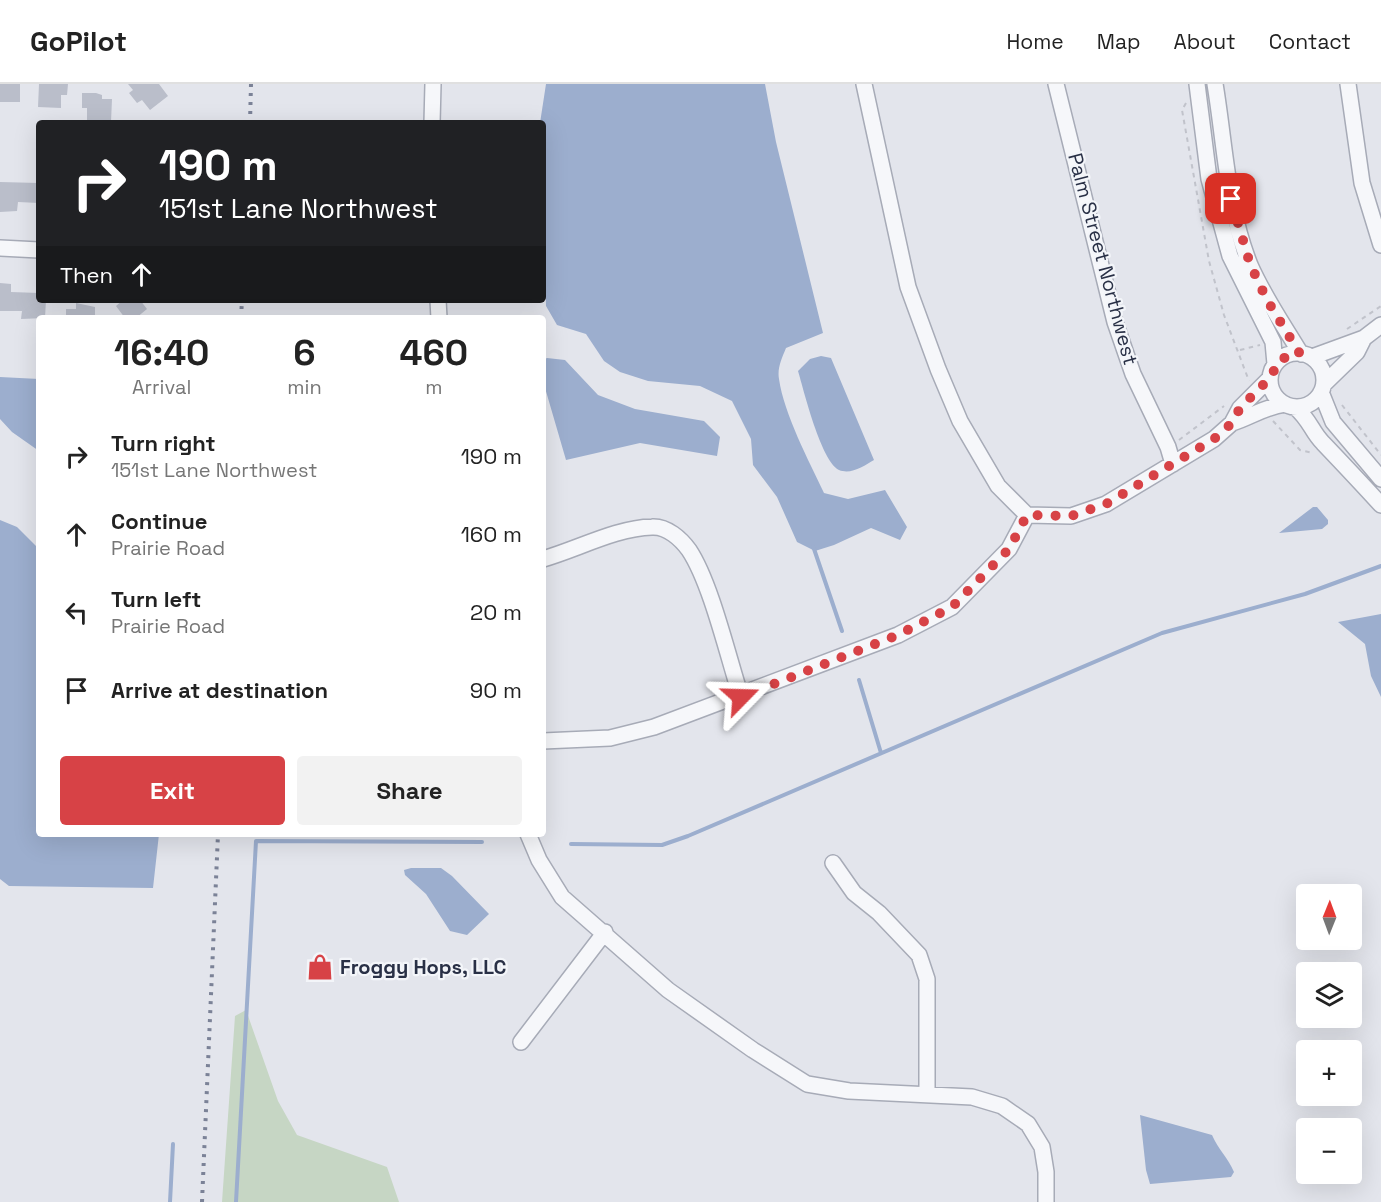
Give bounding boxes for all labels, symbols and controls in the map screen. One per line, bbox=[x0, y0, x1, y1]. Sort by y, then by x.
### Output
text: GoPilot bbox=[30, 23, 127, 59]
text: Home bbox=[1006, 28, 1064, 55]
text: Map bbox=[1097, 28, 1141, 55]
text: About bbox=[1174, 28, 1236, 55]
text: Contact bbox=[1269, 28, 1351, 55]
text: 190 m bbox=[159, 139, 278, 192]
icon: right bbox=[60, 144, 138, 222]
street label: Palm Street Northwest bbox=[1062, 150, 1144, 368]
pin bbox=[1205, 173, 1256, 224]
icon: arrive bbox=[1214, 182, 1247, 215]
text: 151st Lane Northwest bbox=[159, 191, 438, 226]
icon: ahead bbox=[125, 258, 158, 291]
text: Then bbox=[60, 261, 113, 289]
text: 16:40 bbox=[114, 330, 209, 376]
text: 6 bbox=[293, 330, 316, 376]
text: 460 bbox=[400, 330, 468, 376]
text: Arrival bbox=[132, 374, 191, 400]
text: min bbox=[287, 374, 322, 400]
text: m bbox=[425, 374, 442, 400]
text: Turn right bbox=[111, 429, 216, 457]
icon: right bbox=[60, 440, 93, 473]
text: 190 m bbox=[461, 442, 522, 470]
text: 151st Lane Northwest bbox=[111, 457, 317, 483]
text: Continue bbox=[111, 507, 207, 535]
icon: ahead bbox=[60, 518, 93, 551]
text: 160 m bbox=[461, 520, 522, 548]
text: Prairie Road bbox=[111, 535, 225, 561]
text: Turn left bbox=[111, 585, 201, 613]
icon: left bbox=[60, 596, 93, 629]
text: 20 m bbox=[470, 598, 522, 626]
text: Prairie Road bbox=[111, 613, 225, 639]
position arrow bbox=[709, 665, 773, 729]
icon: arrive bbox=[60, 674, 93, 707]
text: Arrive at destination bbox=[111, 676, 328, 704]
text: 90 m bbox=[470, 676, 522, 704]
button: Exit bbox=[60, 756, 285, 825]
button: Share bbox=[297, 756, 522, 825]
north arrow bbox=[1296, 884, 1362, 950]
map controls bbox=[1296, 884, 1362, 1184]
shop icon: Froggy Hops, LLC bbox=[305, 952, 335, 982]
place label: Froggy Hops, LLC bbox=[340, 954, 507, 980]
button: layers bbox=[1296, 962, 1362, 1028]
button: + bbox=[1296, 1040, 1362, 1106]
button: − bbox=[1296, 1118, 1362, 1184]

